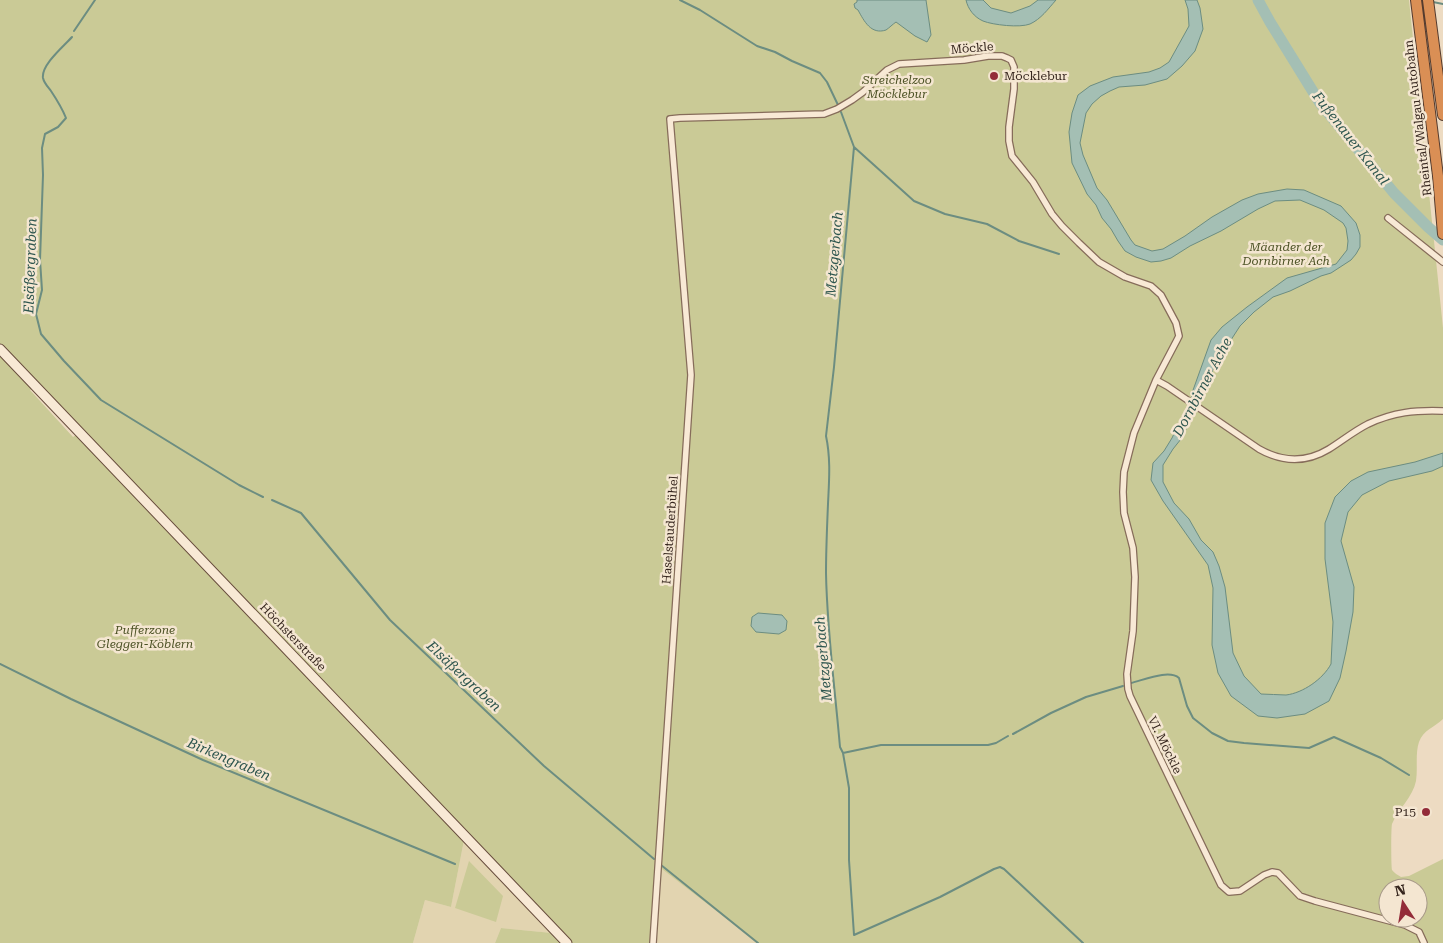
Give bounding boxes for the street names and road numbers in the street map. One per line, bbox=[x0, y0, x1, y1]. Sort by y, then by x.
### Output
street label: Möckle bbox=[950, 39, 994, 57]
street label: Rheintal/Walgau Autobahn bbox=[1401, 39, 1435, 197]
street label: Haselstauderbühel bbox=[659, 475, 681, 585]
street label: Höchsterstraße bbox=[257, 600, 329, 674]
street label: VI. Möckle bbox=[1145, 714, 1185, 776]

